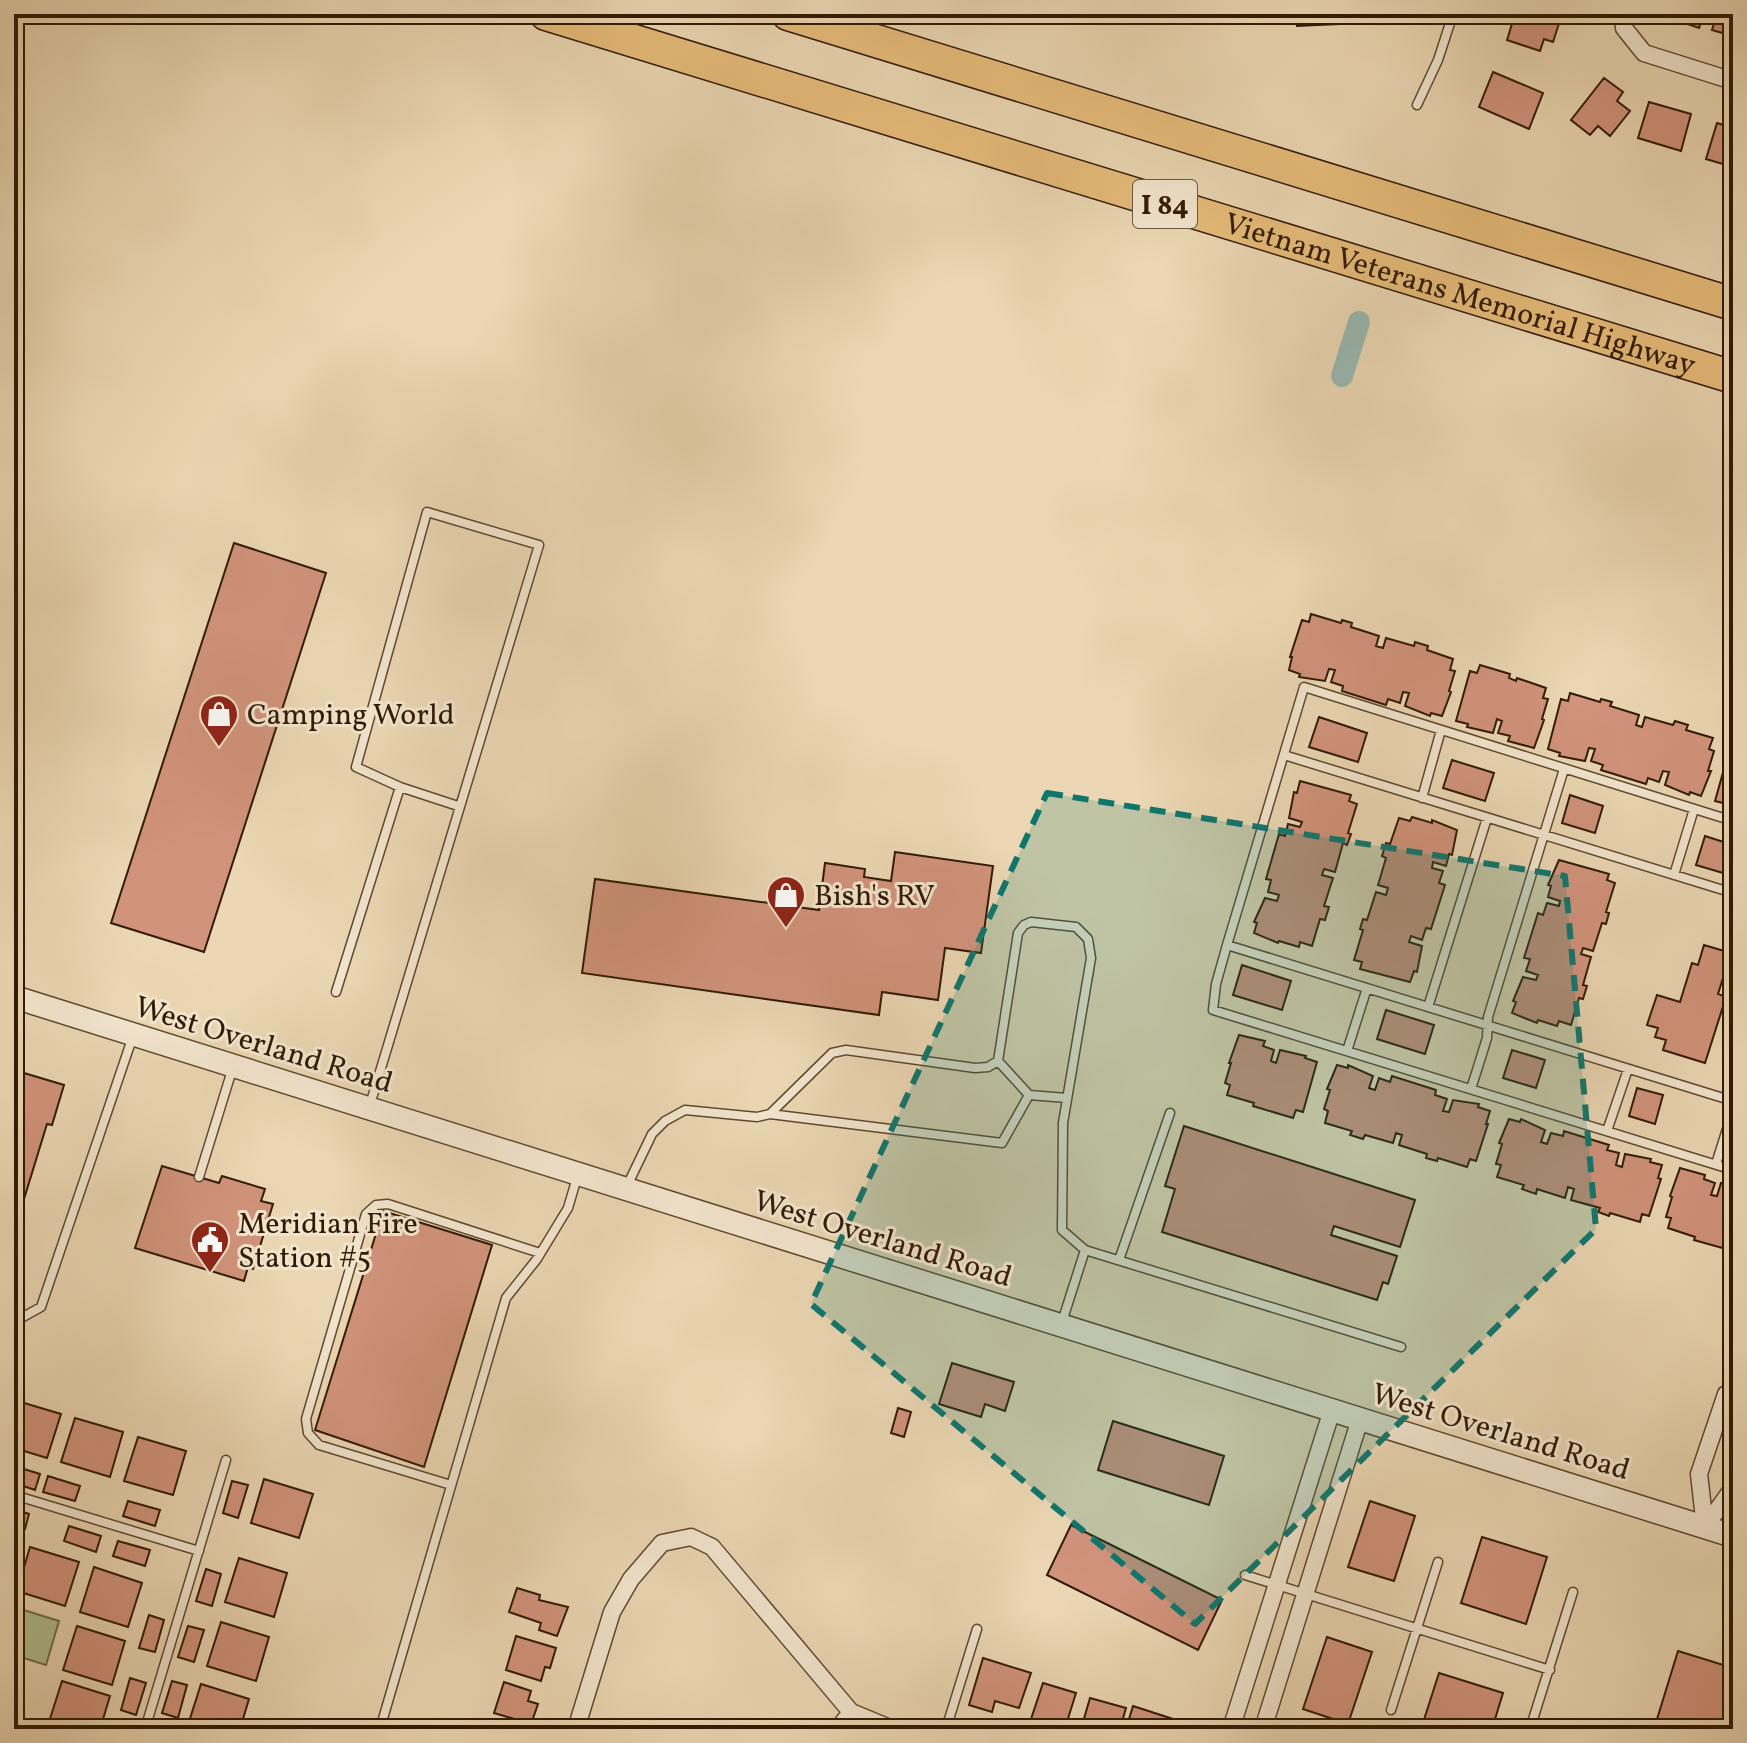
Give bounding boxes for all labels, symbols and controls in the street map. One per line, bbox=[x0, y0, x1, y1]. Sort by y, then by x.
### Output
road number: I 84 bbox=[1133, 180, 1197, 228]
street label: Vietnam Veterans Memorial Highway bbox=[1219, 204, 1701, 387]
shop icon: Camping World bbox=[198, 693, 240, 748]
place label: Camping World bbox=[247, 695, 455, 737]
shop icon: Bish's RV bbox=[765, 874, 807, 929]
place label: Bish's RV bbox=[814, 876, 935, 918]
street label: West Overland Road bbox=[129, 987, 398, 1105]
street label: West Overland Road bbox=[748, 1181, 1017, 1299]
place label: Meridian Fire Station #5 bbox=[238, 1204, 418, 1280]
public building icon: Meridian Fire Station #5 bbox=[189, 1219, 231, 1274]
street label: West Overland Road bbox=[1366, 1374, 1635, 1492]

